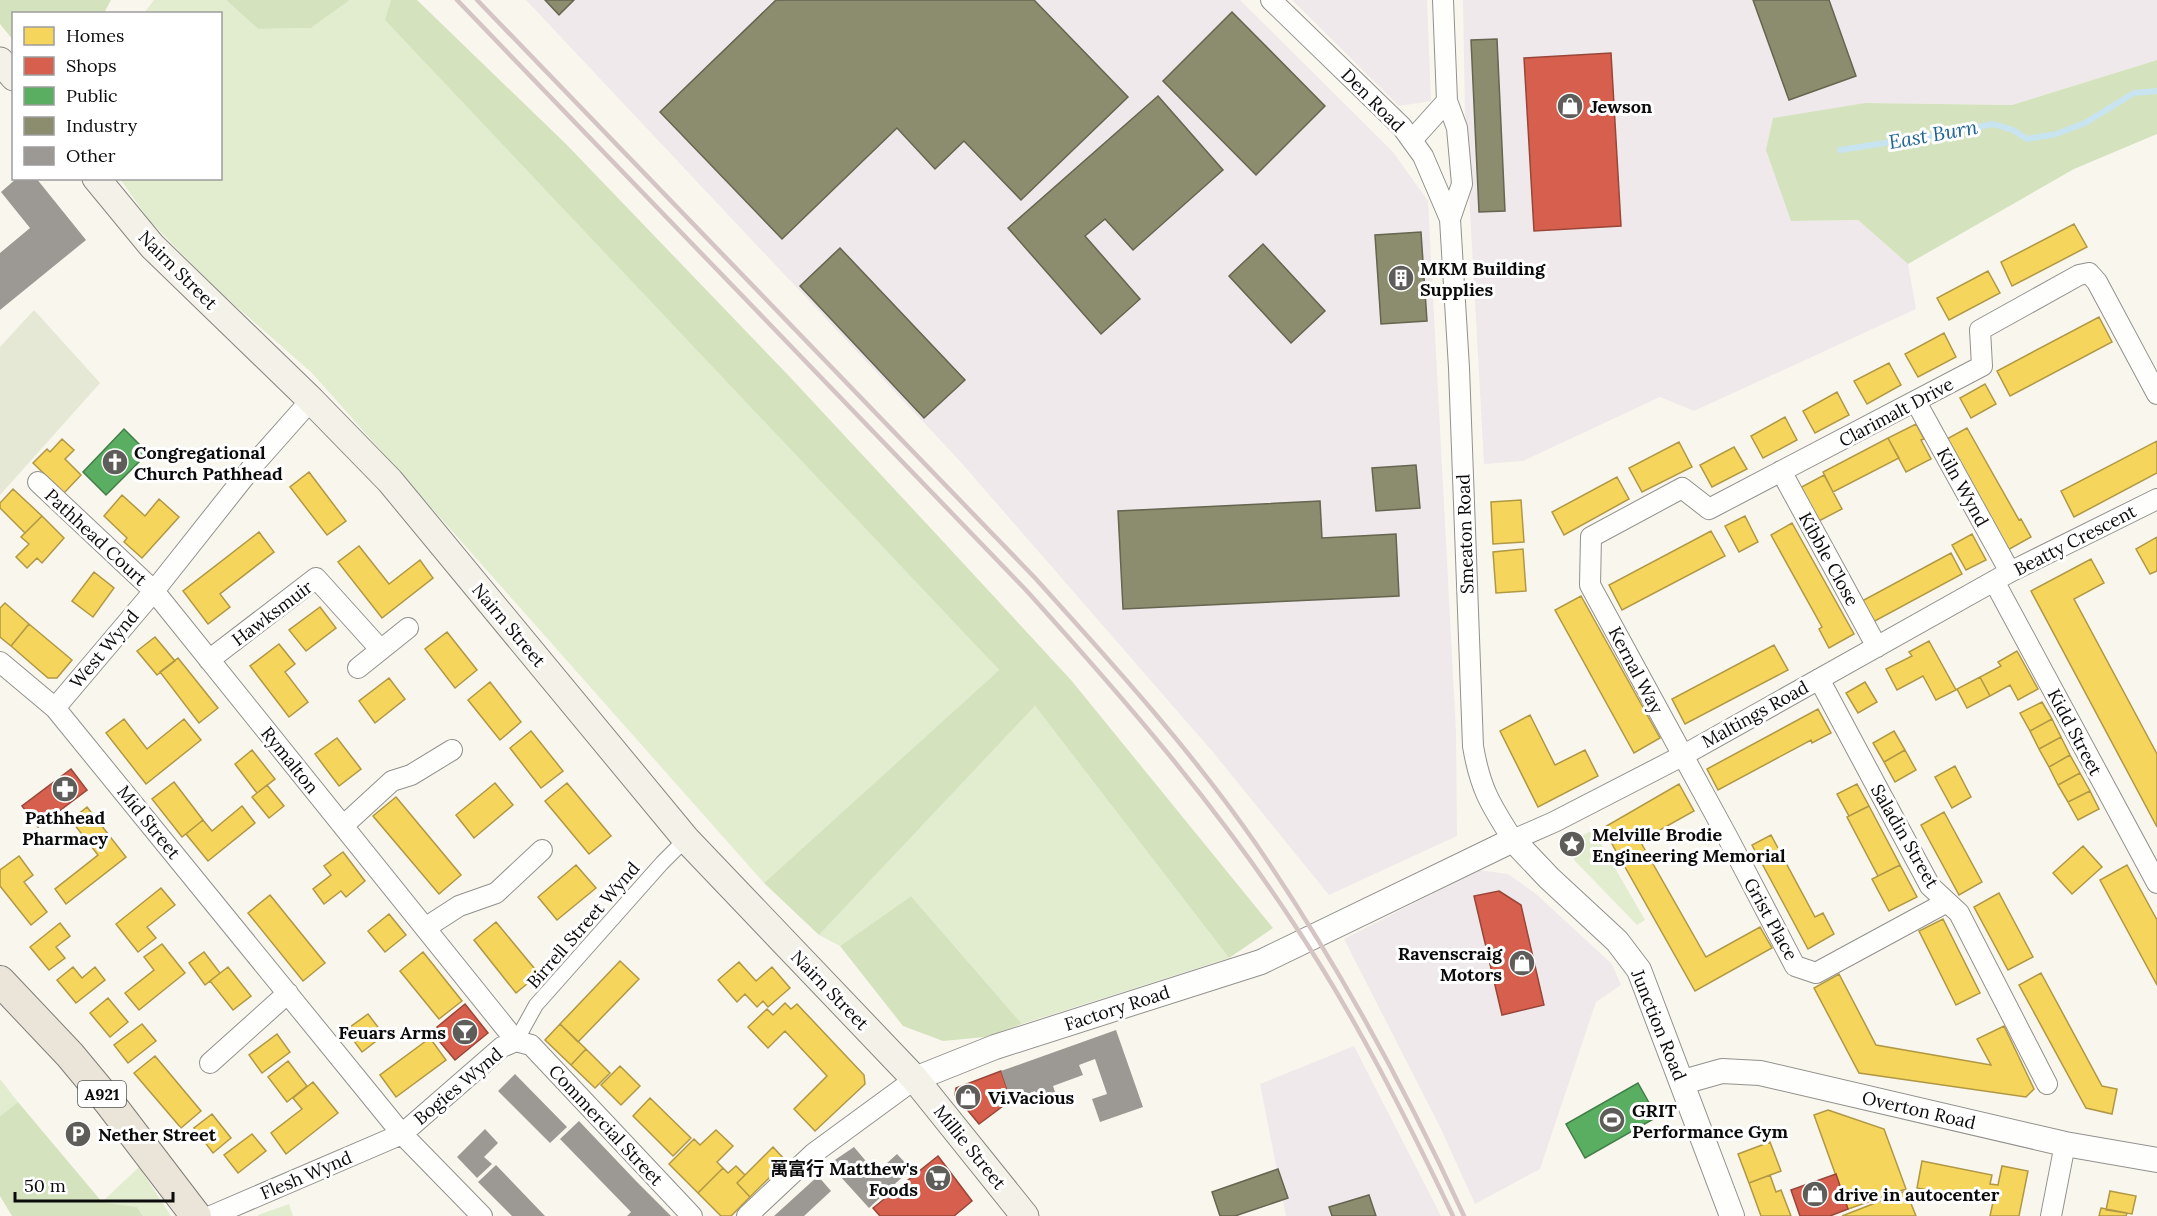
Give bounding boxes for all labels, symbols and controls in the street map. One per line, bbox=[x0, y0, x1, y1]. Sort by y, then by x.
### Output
legend bbox=[12, 12, 222, 180]
text: Homes bbox=[66, 24, 124, 47]
text: Shops bbox=[66, 54, 117, 77]
street label: Den Road bbox=[1336, 63, 1410, 137]
text: Public bbox=[66, 84, 118, 107]
shop icon: Jewson bbox=[1555, 91, 1585, 121]
place label: Jewson bbox=[1590, 95, 1653, 118]
text: Industry bbox=[66, 114, 138, 137]
water label: East Burn bbox=[1886, 114, 1980, 154]
text: Other bbox=[66, 144, 116, 167]
street label: Nairn Street bbox=[134, 226, 222, 314]
place label: MKM Building Supplies bbox=[1420, 257, 1546, 301]
building icon: MKM Building Supplies bbox=[1386, 263, 1416, 293]
street label: Clarimalt Drive bbox=[1835, 372, 1958, 452]
place label: Congregational Church Pathhead bbox=[134, 441, 283, 485]
street label: Kiln Wynd bbox=[1932, 444, 1994, 531]
church icon: Congregational Church Pathhead bbox=[100, 447, 130, 477]
street label: Smeaton Road bbox=[1451, 473, 1479, 594]
street label: Pathhead Court bbox=[40, 484, 152, 590]
street label: Beatty Crescent bbox=[2010, 499, 2140, 581]
street label: Kibble Close bbox=[1794, 508, 1864, 610]
street label: Hawksmuir bbox=[227, 575, 317, 651]
street label: Nairn Street bbox=[467, 578, 551, 672]
street label: West Wynd bbox=[64, 605, 144, 693]
street label: Kernal Way bbox=[1603, 623, 1669, 718]
street label: Maltings Road bbox=[1698, 675, 1813, 753]
street label: Kidd Street bbox=[2043, 685, 2107, 779]
street label: Rymalton bbox=[256, 722, 324, 798]
pharmacy icon: Pathhead Pharmacy bbox=[50, 774, 80, 804]
street label: Saladin Street bbox=[1866, 780, 1944, 892]
street label: Mid Street bbox=[112, 781, 186, 863]
place label: Pathhead Pharmacy bbox=[22, 806, 108, 850]
place label: Melville Brodie Engineering Memorial bbox=[1592, 823, 1786, 867]
place icon: Melville Brodie Engineering Memorial bbox=[1557, 829, 1587, 859]
street label: Birrell Street Wynd bbox=[522, 857, 644, 993]
street label: Grist Place bbox=[1739, 874, 1803, 964]
place label: Ravenscraig Motors bbox=[1398, 942, 1503, 986]
street label: Nairn Street bbox=[786, 945, 874, 1035]
shop icon: Ravenscraig Motors bbox=[1507, 948, 1537, 978]
street label: Junction Road bbox=[1626, 965, 1692, 1084]
street label: Factory Road bbox=[1061, 980, 1173, 1036]
bar icon: Feuars Arms bbox=[450, 1017, 480, 1047]
place label: Feuars Arms bbox=[338, 1021, 446, 1044]
street label: Bogies Wynd bbox=[409, 1042, 507, 1130]
street label: Commercial Street bbox=[544, 1060, 668, 1190]
road number: A921 bbox=[78, 1081, 126, 1107]
shop icon: Vi.Vacious bbox=[953, 1082, 983, 1112]
place label: Vi.Vacious bbox=[988, 1086, 1075, 1109]
street label: Overton Road bbox=[1860, 1086, 1978, 1134]
place label: GRIT Performance Gym bbox=[1632, 1099, 1788, 1143]
street label: Millie Street bbox=[929, 1100, 1011, 1194]
sports icon: GRIT Performance Gym bbox=[1597, 1105, 1627, 1135]
parking icon: Nether Street bbox=[63, 1119, 93, 1149]
place label: Nether Street bbox=[98, 1123, 217, 1146]
street label: Flesh Wynd bbox=[257, 1145, 355, 1205]
place label: 萬富行 Matthew's Foods bbox=[770, 1157, 918, 1201]
supermarket icon: 萬富行 Matthew's Foods bbox=[923, 1163, 953, 1193]
scale bar bbox=[15, 1165, 172, 1203]
text: 50 m bbox=[24, 1174, 66, 1197]
shop icon: drive in autocenter bbox=[1800, 1179, 1830, 1209]
place label: drive in autocenter bbox=[1834, 1183, 2000, 1206]

